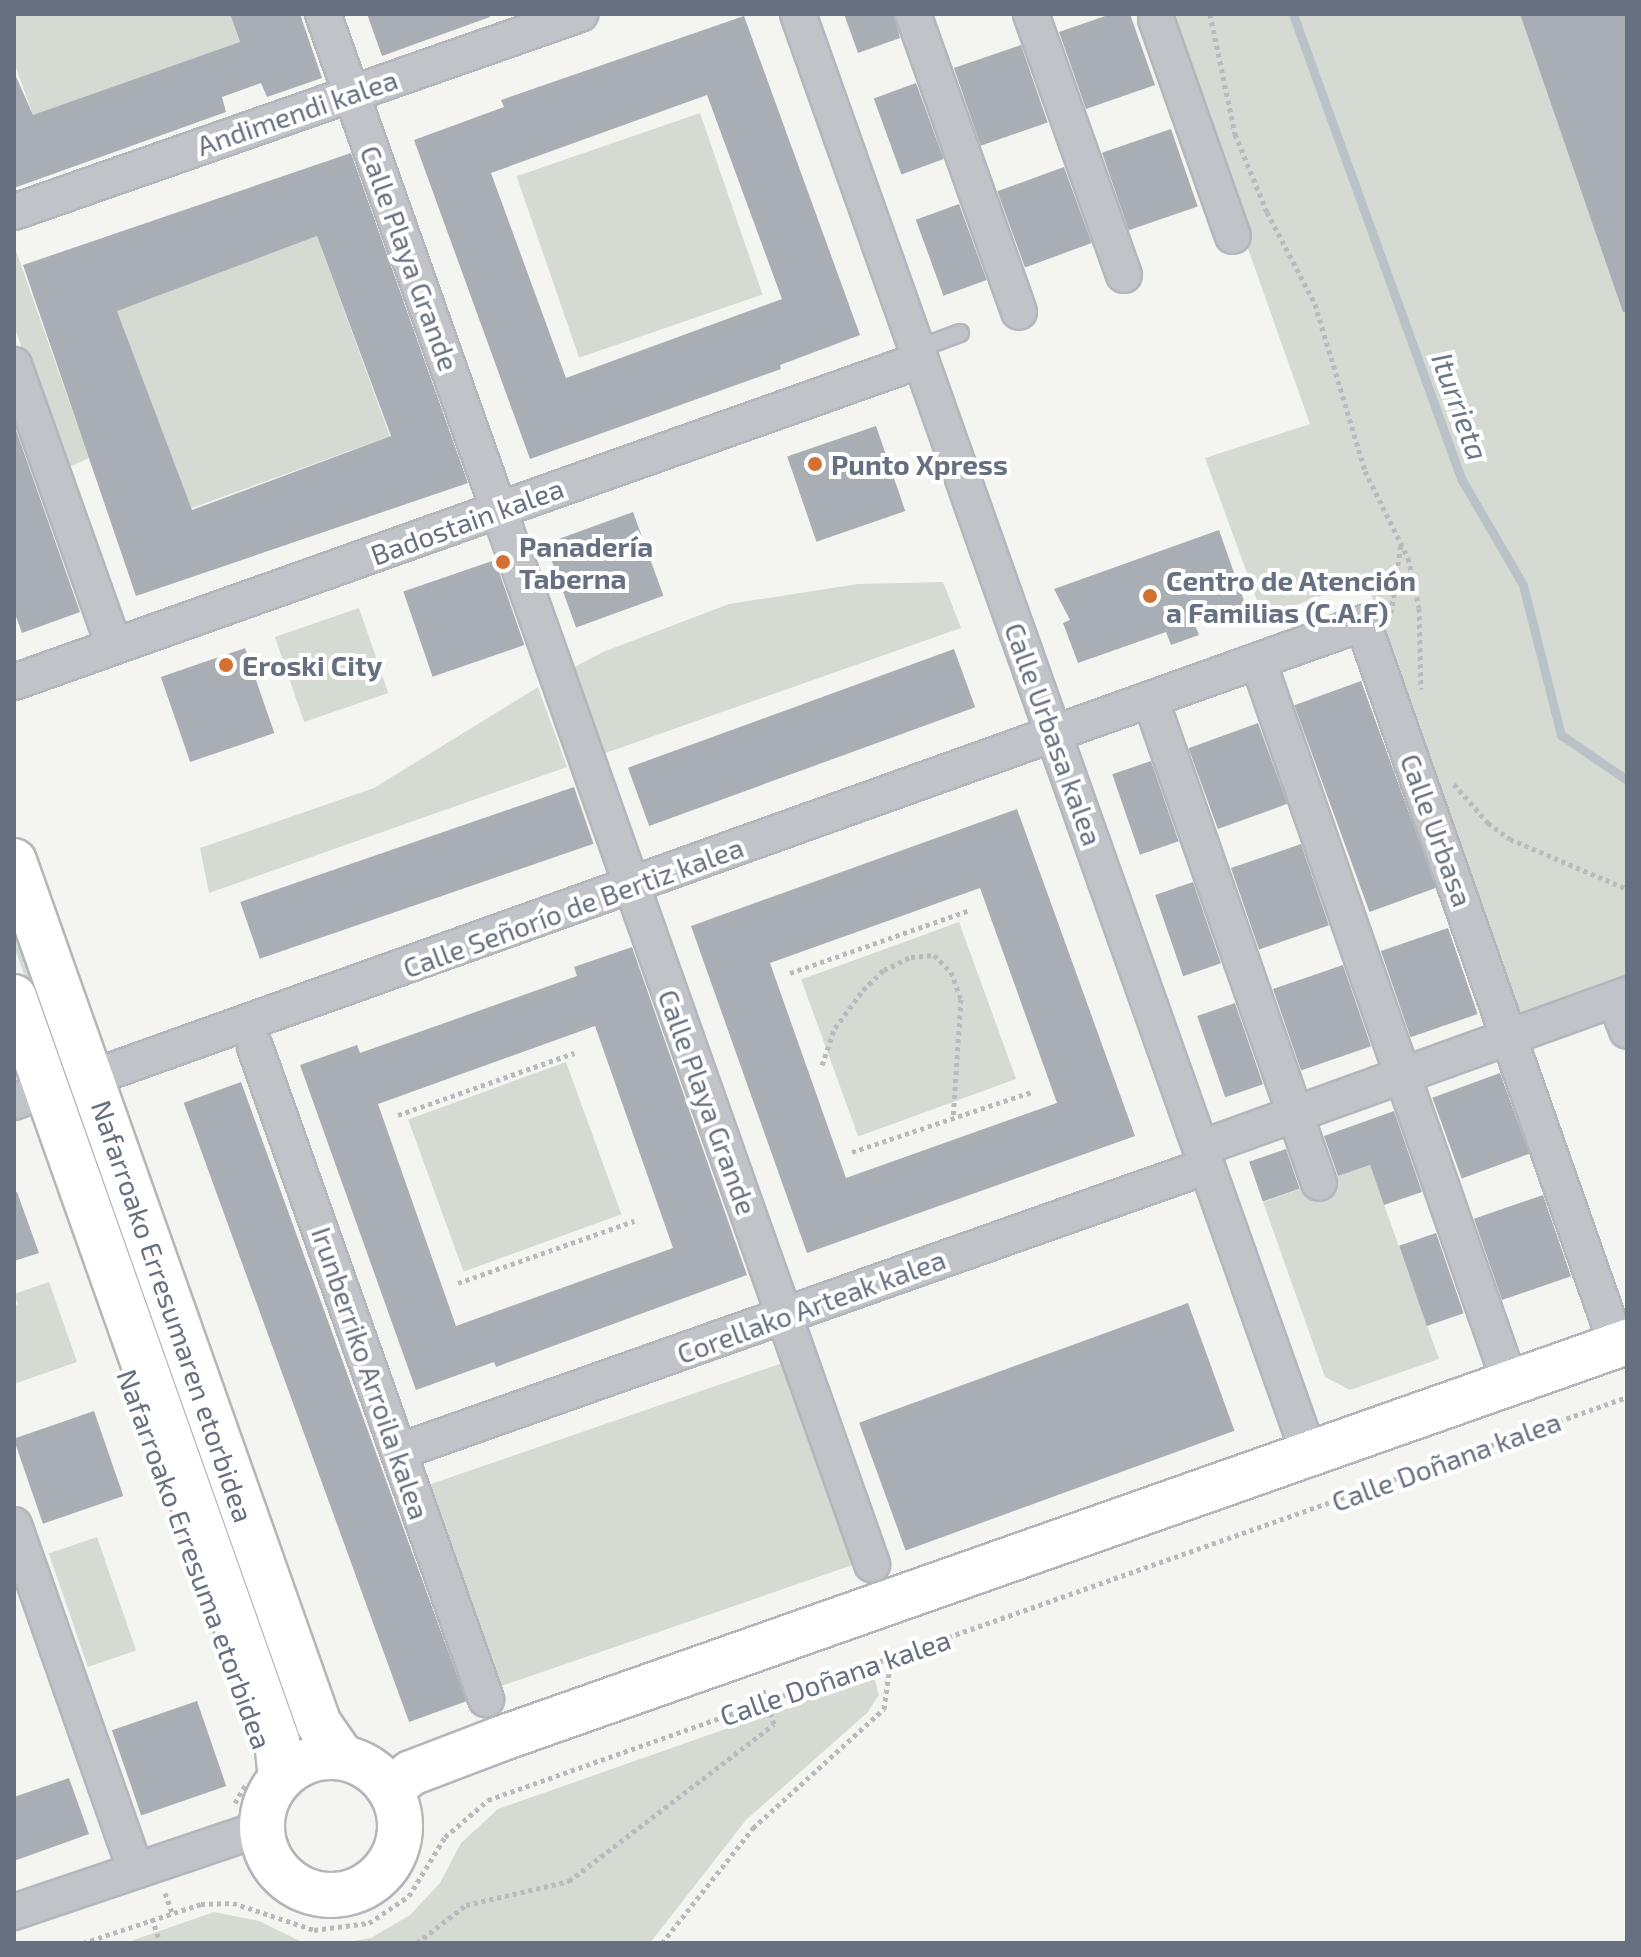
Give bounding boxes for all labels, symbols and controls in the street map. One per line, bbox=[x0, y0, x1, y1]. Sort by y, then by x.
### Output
street label: Andimendi kalea bbox=[192, 62, 402, 162]
street label: Calle Playa Grande bbox=[354, 141, 466, 375]
water label: Iturrieta bbox=[1425, 347, 1497, 465]
place label: Punto Xpress bbox=[831, 447, 1008, 481]
marker: Punto Xpress bbox=[806, 455, 824, 473]
street label: Badostain kalea bbox=[366, 471, 568, 571]
place label: Panadería Taberna bbox=[519, 529, 653, 595]
marker: Panadería Taberna bbox=[494, 553, 512, 571]
place label: Centro de Atención a Familias (C.A.F) bbox=[1166, 563, 1417, 629]
marker: Centro de Atención a Familias (C.A.F) bbox=[1141, 587, 1159, 605]
street label: Calle Urbasa kalea bbox=[998, 618, 1110, 850]
place label: Eroski City bbox=[242, 648, 382, 682]
marker: Eroski City bbox=[217, 656, 235, 674]
street label: Calle Urbasa bbox=[1394, 749, 1480, 911]
street label: Calle Señorío de Bertiz kalea bbox=[398, 830, 748, 984]
street label: Calle Playa Grande bbox=[652, 985, 764, 1219]
street label: Nafarroako Erresumaren etorbidea bbox=[85, 1096, 261, 1526]
street label: Irunberriko Arroila kalea bbox=[305, 1222, 437, 1524]
street label: Corellako Arteak kalea bbox=[672, 1242, 950, 1370]
street label: Nafarroako Erresuma etorbidea bbox=[111, 1364, 279, 1754]
street label: Calle Doñana kalea bbox=[1327, 1404, 1565, 1518]
street label: Calle Doñana kalea bbox=[715, 1622, 955, 1732]

